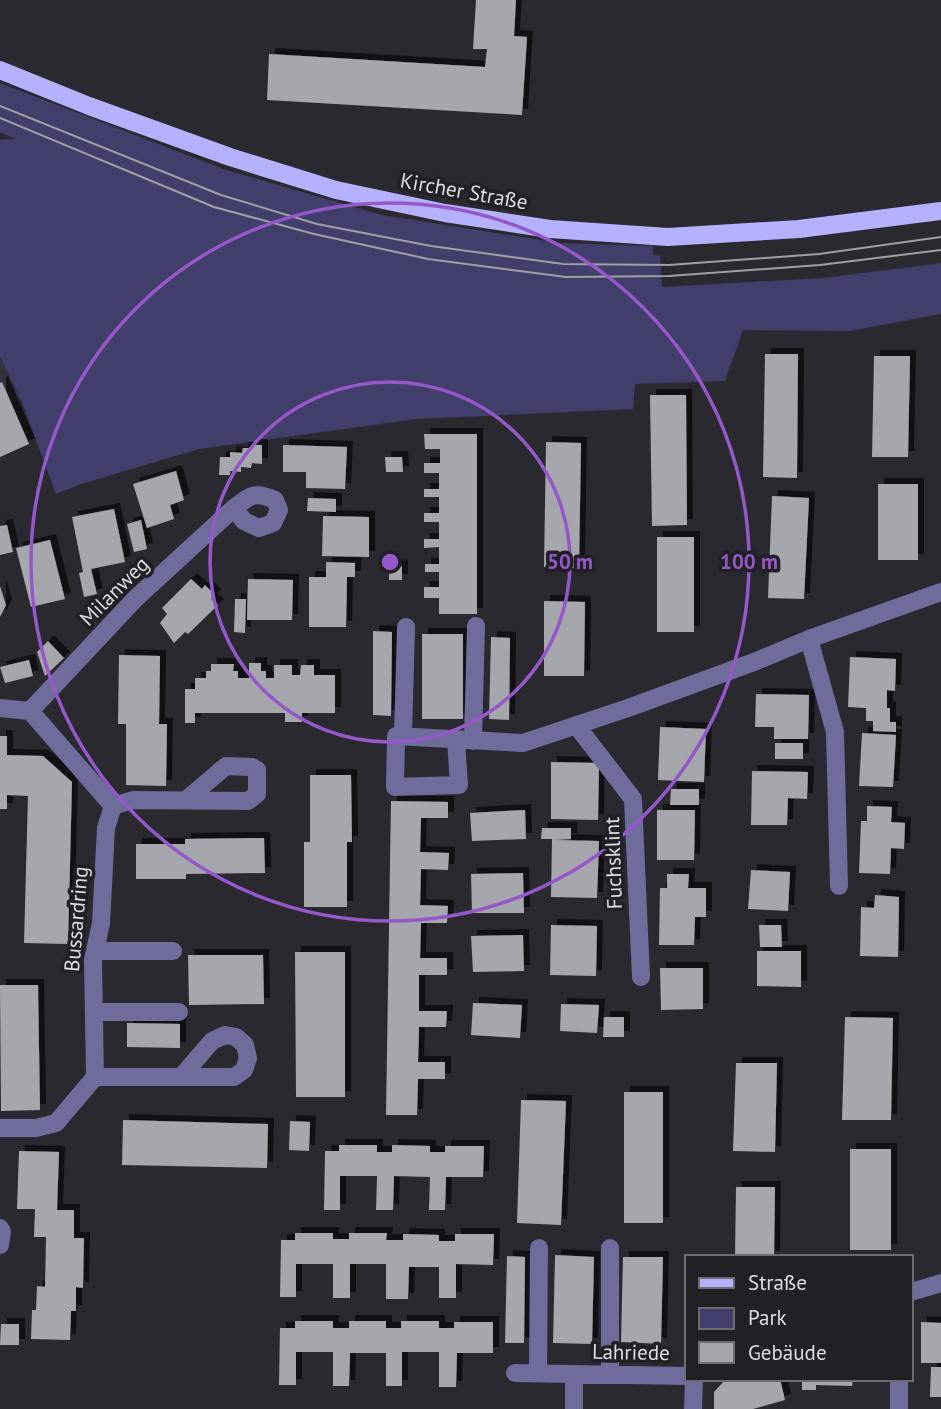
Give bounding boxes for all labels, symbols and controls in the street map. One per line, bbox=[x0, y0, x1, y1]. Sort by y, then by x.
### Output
street label: Kircher Straße bbox=[398, 167, 530, 215]
text: 50 m bbox=[547, 548, 593, 575]
text: 100 m bbox=[720, 548, 778, 575]
centre of rings bbox=[378, 550, 402, 574]
street label: Milanweg bbox=[74, 551, 154, 631]
street label: Fuchsklint bbox=[598, 816, 628, 910]
street label: Bussardring bbox=[58, 865, 94, 973]
legend bbox=[685, 1255, 913, 1381]
text: Straße bbox=[748, 1269, 807, 1296]
text: Park bbox=[748, 1304, 787, 1331]
street label: Lahriede bbox=[592, 1338, 670, 1366]
text: Gebäude bbox=[748, 1339, 827, 1366]

